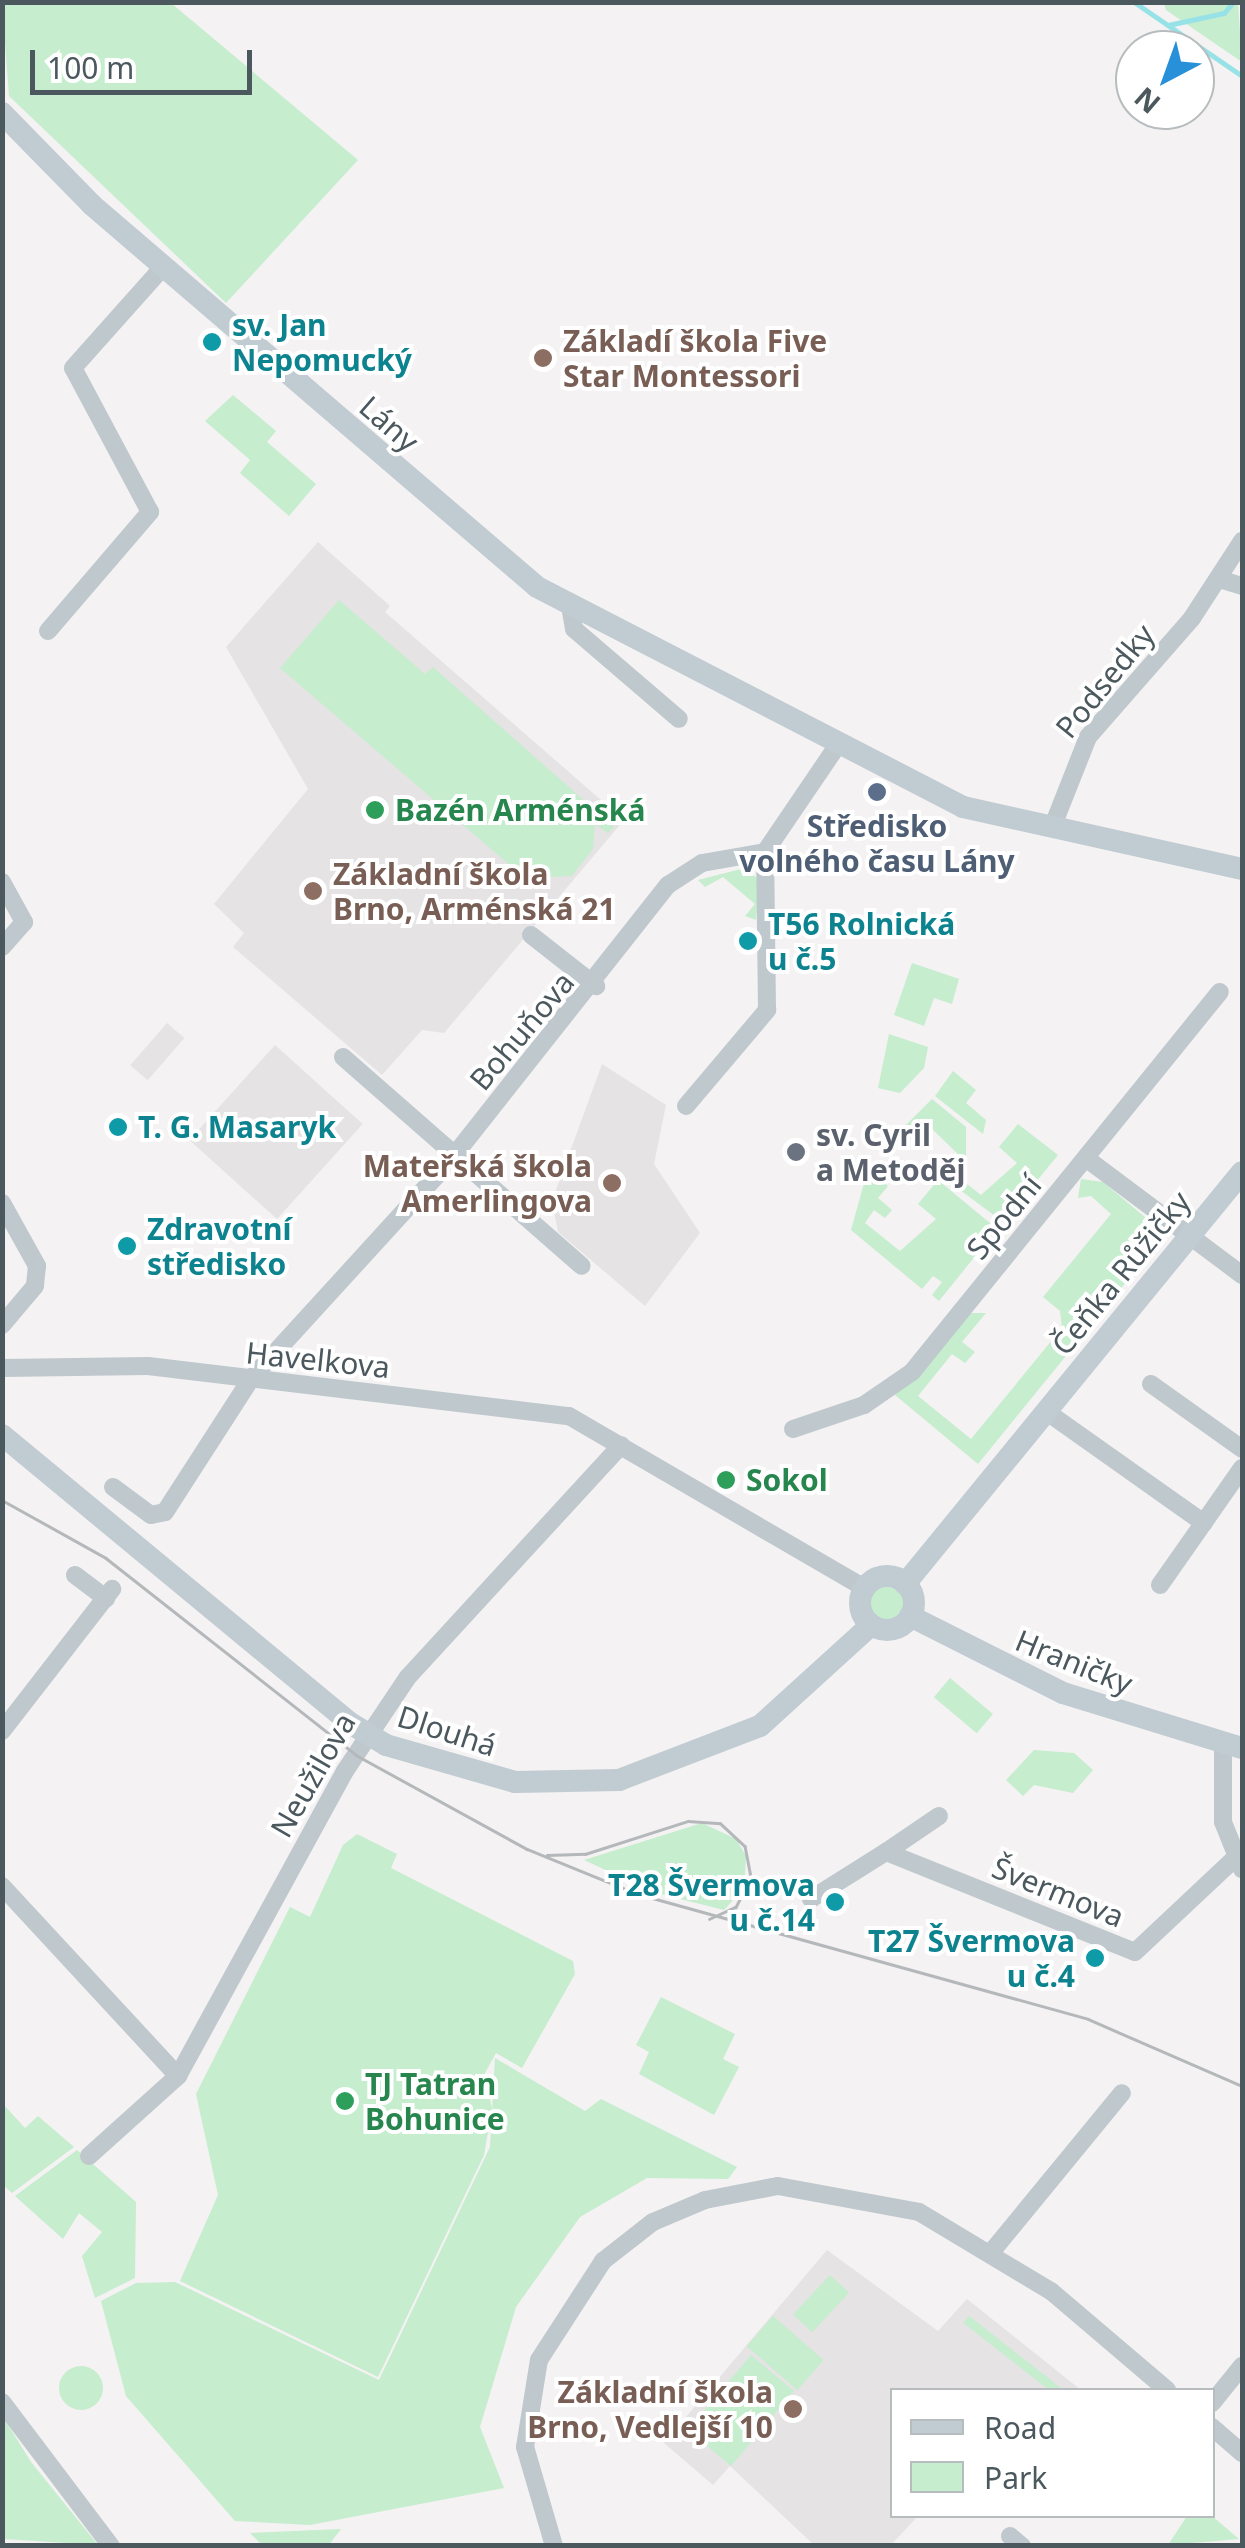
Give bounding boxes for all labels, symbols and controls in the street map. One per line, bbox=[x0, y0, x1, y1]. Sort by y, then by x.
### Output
scale bar bbox=[35, 30, 258, 92]
north arrow bbox=[1115, 30, 1215, 130]
text: 100 m bbox=[47, 47, 134, 88]
text: N bbox=[1126, 79, 1168, 123]
place label: sv. Jan Nepomucký bbox=[232, 307, 412, 378]
place label: Základí škola Five Star Montessori bbox=[563, 323, 827, 394]
marker: sv. Jan Nepomucký bbox=[201, 331, 223, 353]
marker: Základí škola Five Star Montessori bbox=[532, 347, 554, 369]
street label: Lány bbox=[352, 389, 426, 459]
street label: Podsedky bbox=[1048, 617, 1162, 745]
marker: Středisko volného času Lány bbox=[866, 781, 888, 803]
place label: Bazén Arménská bbox=[395, 792, 645, 828]
marker: Bazén Arménská bbox=[364, 799, 386, 821]
place label: Středisko volného času Lány bbox=[739, 808, 1015, 878]
place label: Základní škola Brno, Arménská 21 bbox=[333, 856, 616, 926]
marker: Základní škola Brno, Arménská 21 bbox=[302, 880, 324, 902]
place label: T56 Rolnická u č.5 bbox=[768, 906, 955, 976]
marker: T56 Rolnická u č.5 bbox=[737, 930, 759, 952]
street label: Bohuňova bbox=[462, 965, 582, 1097]
place label: T. G. Masaryk bbox=[138, 1109, 336, 1145]
marker: T. G. Masaryk bbox=[107, 1116, 129, 1138]
place label: sv. Cyril a Metoděj bbox=[816, 1117, 966, 1188]
marker: sv. Cyril a Metoděj bbox=[785, 1141, 807, 1163]
place label: Mateřská škola Amerlingova bbox=[363, 1148, 592, 1218]
street label: Spodní bbox=[959, 1168, 1049, 1266]
marker: Mateřská škola Amerlingova bbox=[601, 1172, 623, 1194]
street label: Čeňka Růžičky bbox=[1044, 1184, 1198, 1362]
place label: Zdravotní středisko bbox=[147, 1211, 291, 1282]
marker: Zdravotní středisko bbox=[116, 1235, 138, 1257]
street label: Havelkova bbox=[244, 1335, 392, 1385]
place label: Sokol bbox=[746, 1462, 828, 1498]
marker: Sokol bbox=[715, 1469, 737, 1491]
street label: Hraničky bbox=[1010, 1622, 1138, 1702]
street label: Dlouhá bbox=[393, 1698, 501, 1764]
street label: Neužilova bbox=[263, 1706, 363, 1844]
street label: Švermova bbox=[987, 1849, 1129, 1935]
place label: T28 Švermova u č.14 bbox=[608, 1867, 815, 1938]
marker: T28 Švermova u č.14 bbox=[824, 1891, 846, 1913]
place label: T27 Švermova u č.4 bbox=[868, 1923, 1075, 1994]
marker: T27 Švermova u č.4 bbox=[1084, 1947, 1106, 1969]
place label: TJ Tatran Bohunice bbox=[365, 2066, 505, 2136]
marker: TJ Tatran Bohunice bbox=[334, 2090, 356, 2112]
place label: Základní škola Brno, Vedlejší 10 bbox=[527, 2374, 773, 2444]
legend bbox=[890, 2388, 1215, 2518]
marker: Základní škola Brno, Vedlejší 10 bbox=[782, 2398, 804, 2420]
text: Road bbox=[984, 2407, 1056, 2448]
text: Park bbox=[984, 2457, 1047, 2498]

